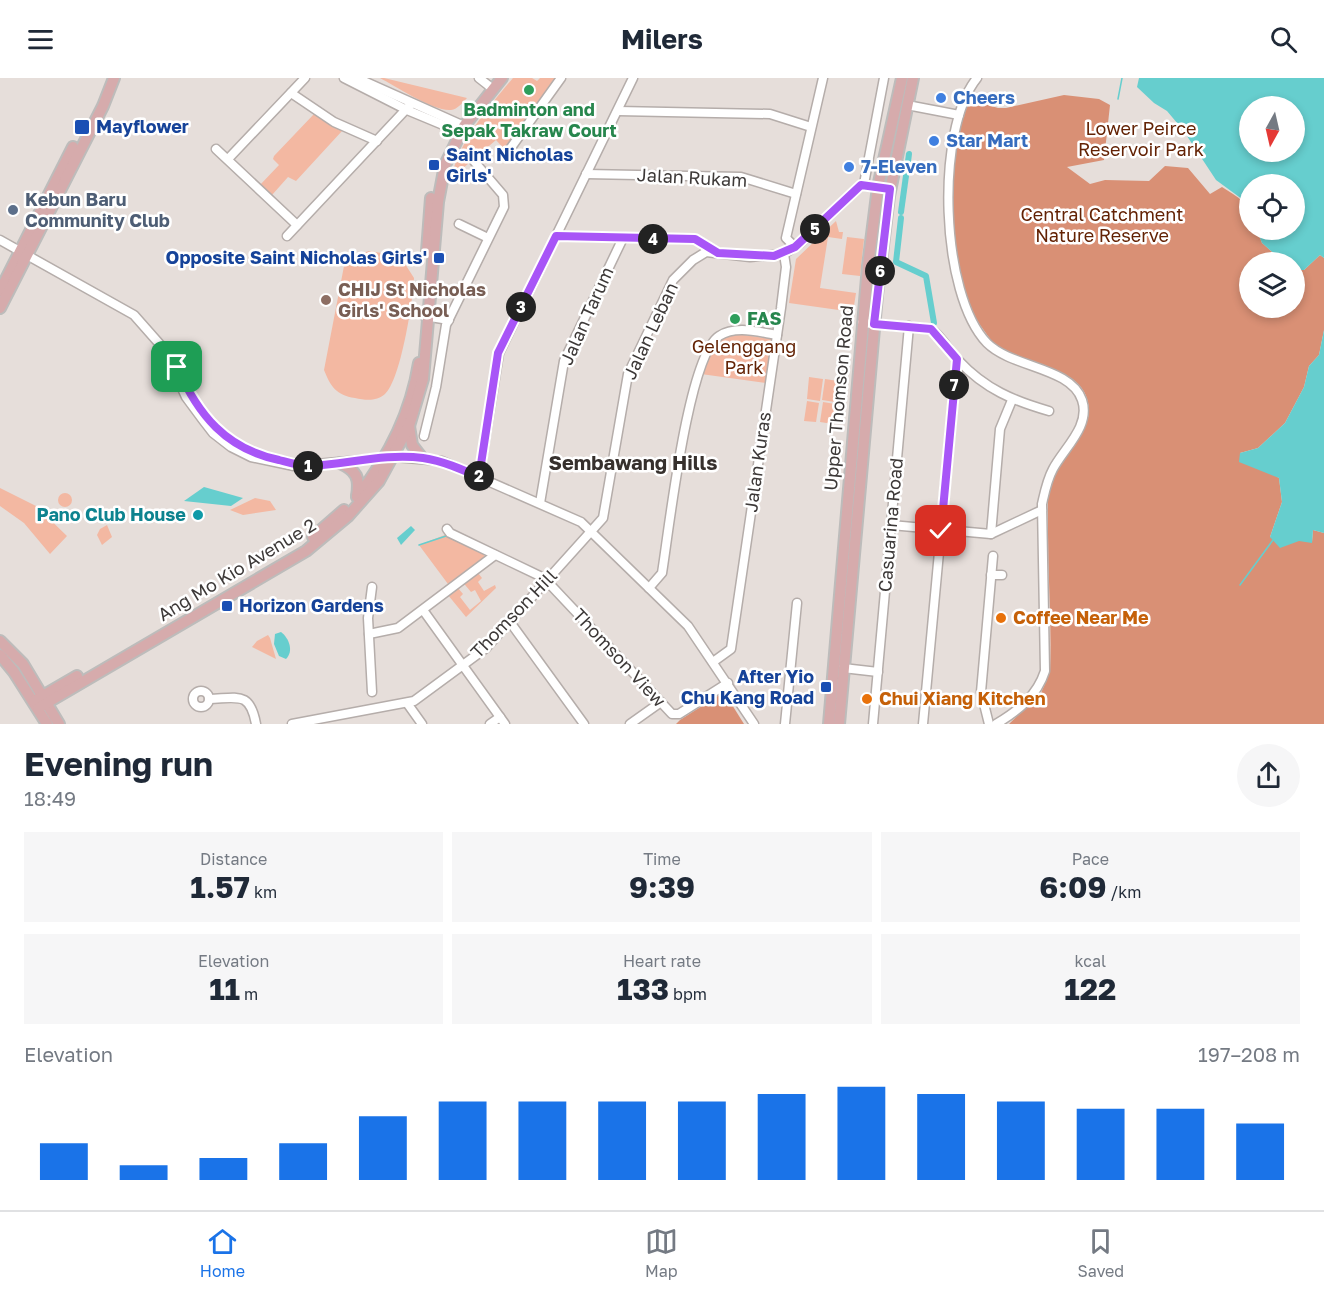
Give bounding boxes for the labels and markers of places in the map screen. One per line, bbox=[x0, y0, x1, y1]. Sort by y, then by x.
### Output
marker: Badminton and Sepak Takraw Court bbox=[522, 83, 536, 97]
place label: Cheers bbox=[953, 86, 1015, 108]
marker: Cheers bbox=[934, 91, 948, 105]
place label: Badminton and Sepak Takraw Court bbox=[441, 98, 617, 141]
place label: Mayflower bbox=[96, 115, 189, 137]
marker: Mayflower bbox=[73, 118, 91, 136]
place label: Star Mart bbox=[946, 129, 1028, 151]
marker: Star Mart bbox=[927, 134, 941, 148]
place label: Saint Nicholas Girls' bbox=[446, 143, 573, 186]
place label: 7-Eleven bbox=[861, 155, 937, 177]
marker: Saint Nicholas Girls' bbox=[427, 158, 441, 172]
marker: 7-Eleven bbox=[842, 160, 856, 174]
place label: Kebun Baru Community Club bbox=[25, 188, 170, 231]
marker: Kebun Baru Community Club bbox=[6, 203, 20, 217]
pin: 5 bbox=[800, 214, 830, 244]
pin: 4 bbox=[638, 224, 668, 254]
place label: Opposite Saint Nicholas Girls' bbox=[166, 246, 427, 268]
marker: Opposite Saint Nicholas Girls' bbox=[432, 251, 446, 265]
pin: 6 bbox=[865, 256, 895, 286]
place label: CHIJ St Nicholas Girls' School bbox=[338, 278, 486, 321]
pin: 3 bbox=[506, 292, 536, 322]
marker: CHIJ St Nicholas Girls' School bbox=[319, 293, 333, 307]
place label: FAS bbox=[747, 307, 781, 329]
marker: FAS bbox=[728, 312, 742, 326]
pin bbox=[151, 341, 202, 392]
pin: 7 bbox=[939, 370, 969, 400]
pin: 1 bbox=[293, 451, 323, 481]
pin: 2 bbox=[464, 461, 494, 491]
place label: Pano Club House bbox=[37, 503, 186, 525]
pin bbox=[915, 505, 966, 556]
marker: Pano Club House bbox=[191, 508, 205, 522]
place label: Horizon Gardens bbox=[239, 594, 384, 616]
marker: Horizon Gardens bbox=[220, 599, 234, 613]
place label: Coffee Near Me bbox=[1013, 606, 1149, 628]
marker: Coffee Near Me bbox=[994, 611, 1008, 625]
place label: After Yio Chu Kang Road bbox=[681, 665, 814, 708]
marker: After Yio Chu Kang Road bbox=[819, 680, 833, 694]
place label: Chui Xiang Kitchen bbox=[879, 687, 1046, 709]
marker: Chui Xiang Kitchen bbox=[860, 692, 874, 706]

